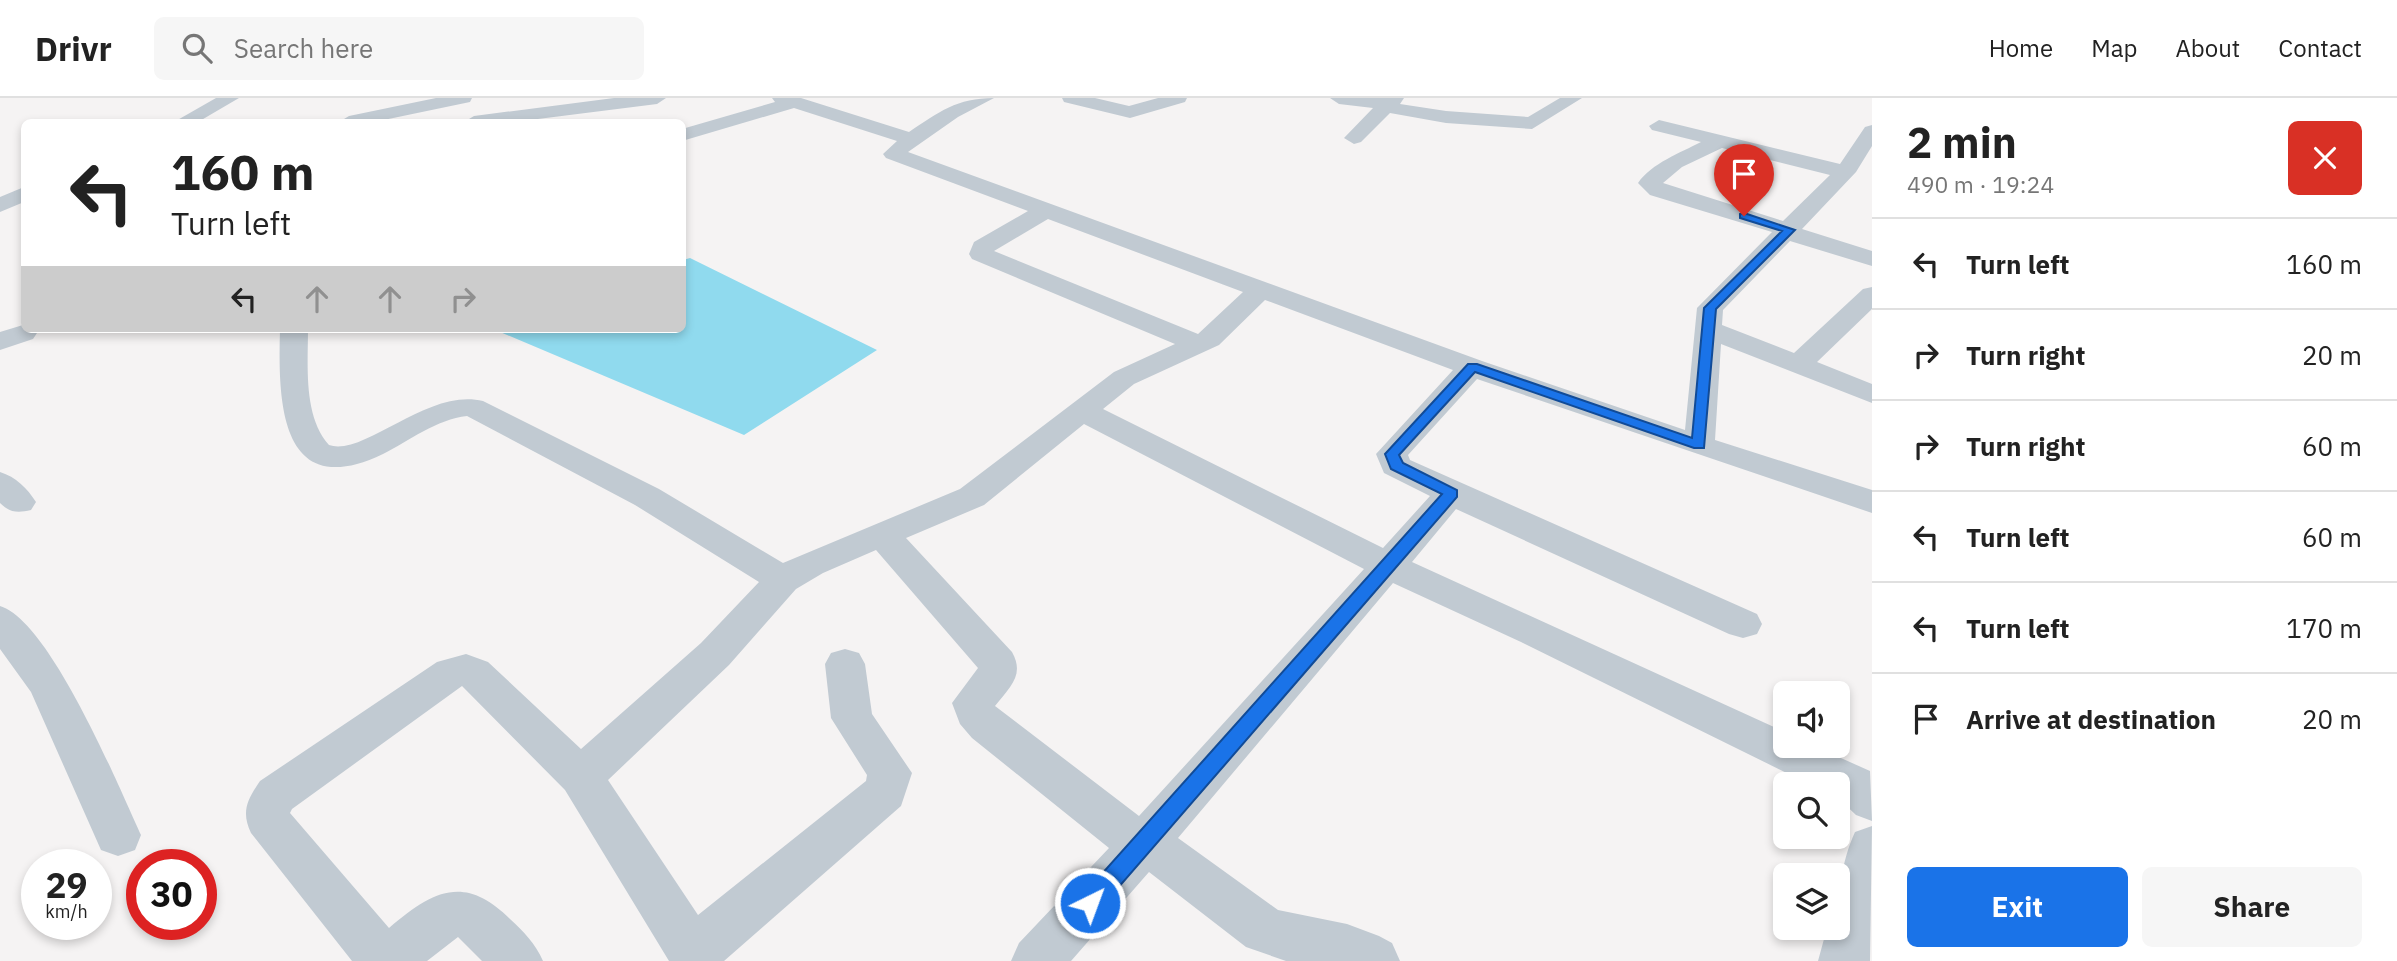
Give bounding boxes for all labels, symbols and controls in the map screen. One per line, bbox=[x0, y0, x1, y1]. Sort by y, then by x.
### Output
search box bbox=[154, 17, 644, 80]
text: Drivr bbox=[35, 27, 112, 70]
icon: search bbox=[178, 29, 216, 67]
text: Search here bbox=[234, 31, 373, 65]
text: Home bbox=[1989, 32, 2053, 64]
text: Map bbox=[2091, 32, 2137, 64]
text: About bbox=[2175, 32, 2240, 64]
text: Contact bbox=[2278, 32, 2362, 64]
text: 2 min bbox=[1907, 115, 2017, 170]
button: close bbox=[2288, 121, 2362, 195]
text: 160 m bbox=[171, 140, 315, 203]
pin bbox=[1714, 144, 1774, 216]
icon: left bbox=[56, 147, 147, 238]
icon: arrive bbox=[1725, 155, 1763, 193]
text: 490 m · 19:24 bbox=[1907, 169, 2054, 199]
text: Turn left bbox=[171, 202, 291, 244]
icon: left bbox=[1907, 245, 1945, 283]
text: Turn left bbox=[1966, 247, 2069, 281]
text: 160 m bbox=[2286, 247, 2362, 281]
icon: left bbox=[225, 280, 263, 318]
icon: ahead bbox=[298, 280, 336, 318]
icon: ahead bbox=[371, 280, 409, 318]
icon: right bbox=[444, 280, 482, 318]
icon: right bbox=[1907, 336, 1945, 374]
text: Turn right bbox=[1966, 338, 2085, 372]
text: 20 m bbox=[2302, 338, 2362, 372]
icon: right bbox=[1907, 427, 1945, 465]
text: Turn right bbox=[1966, 429, 2085, 463]
text: 60 m bbox=[2302, 429, 2362, 463]
icon: left bbox=[1907, 518, 1945, 556]
text: Turn left bbox=[1966, 520, 2069, 554]
text: 60 m bbox=[2302, 520, 2362, 554]
icon: left bbox=[1907, 609, 1945, 647]
text: Turn left bbox=[1966, 611, 2069, 645]
text: 170 m bbox=[2286, 611, 2362, 645]
map controls bbox=[1773, 681, 1850, 940]
button: sound bbox=[1773, 681, 1850, 758]
icon: arrive bbox=[1907, 700, 1945, 738]
text: Arrive at destination bbox=[1966, 702, 2216, 736]
text: 20 m bbox=[2302, 702, 2362, 736]
button: search bbox=[1773, 772, 1850, 849]
speed limit sign: 30 bbox=[126, 849, 217, 940]
text: 29 bbox=[45, 862, 88, 908]
button: layers bbox=[1773, 863, 1850, 940]
position arrow bbox=[1053, 866, 1127, 940]
button: Exit bbox=[1907, 867, 2128, 947]
button: Share bbox=[2142, 867, 2362, 947]
text: km/h bbox=[45, 900, 88, 923]

